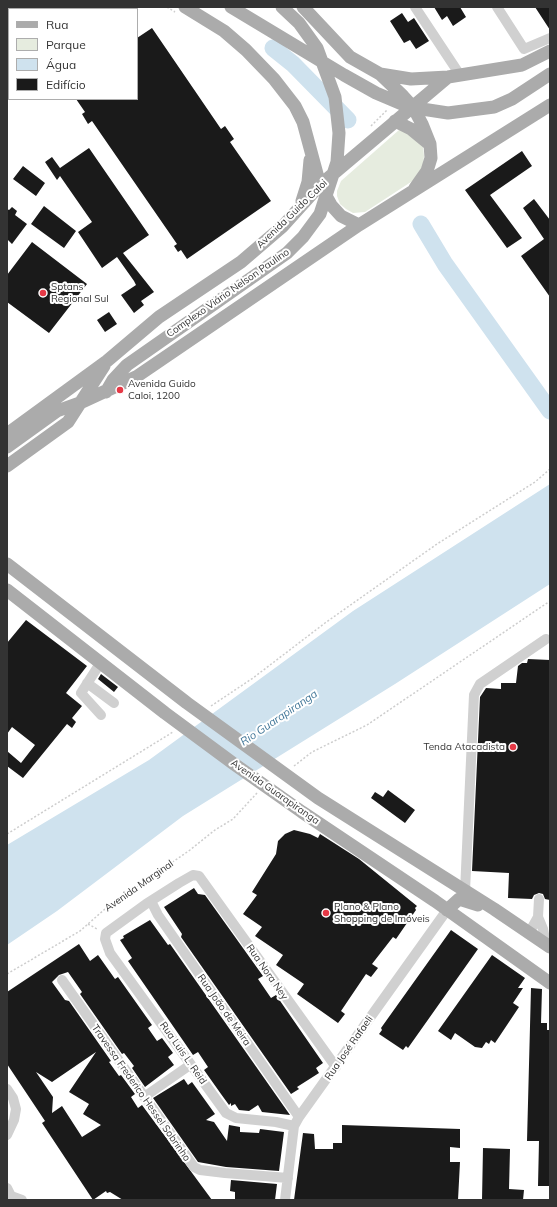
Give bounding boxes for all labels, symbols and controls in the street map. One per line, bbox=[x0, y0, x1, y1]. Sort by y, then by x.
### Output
legend bbox=[8, 8, 138, 100]
text: Rua bbox=[46, 17, 68, 32]
text: Parque bbox=[46, 37, 86, 52]
text: Água bbox=[46, 57, 76, 72]
text: Edifício bbox=[46, 77, 86, 92]
street label: Avenida Guido Caloi bbox=[254, 177, 330, 251]
street label: Complexo Viário Nelson Paulino bbox=[164, 246, 292, 340]
place label: Sptans Regional Sul bbox=[51, 281, 109, 304]
marker: Sptans Regional Sul bbox=[38, 288, 48, 298]
place label: Avenida Guido Caloi, 1200 bbox=[128, 378, 196, 402]
marker: Avenida Guido Caloi, 1200 bbox=[115, 385, 125, 395]
water label: Rio Guarapiranga bbox=[238, 687, 320, 749]
place label: Tenda Atacadista bbox=[423, 741, 505, 753]
marker: Tenda Atacadista bbox=[508, 742, 518, 752]
street label: Avenida Guarapiranga bbox=[229, 757, 321, 827]
street label: Avenida Marginal bbox=[102, 858, 176, 914]
place label: Plano & Plano Shopping de Imóveis bbox=[334, 901, 430, 924]
marker: Plano & Plano Shopping de Imóveis bbox=[321, 908, 331, 918]
street label: Rua Nora Ney bbox=[243, 942, 291, 1002]
street label: Rua João de Meira bbox=[195, 972, 253, 1048]
street label: Rua José Rafaeli bbox=[322, 1014, 376, 1082]
street label: Rua Luis L. Reid bbox=[157, 1019, 209, 1087]
street label: Travessa Frederico Hessel Sobrinho bbox=[89, 1022, 193, 1164]

